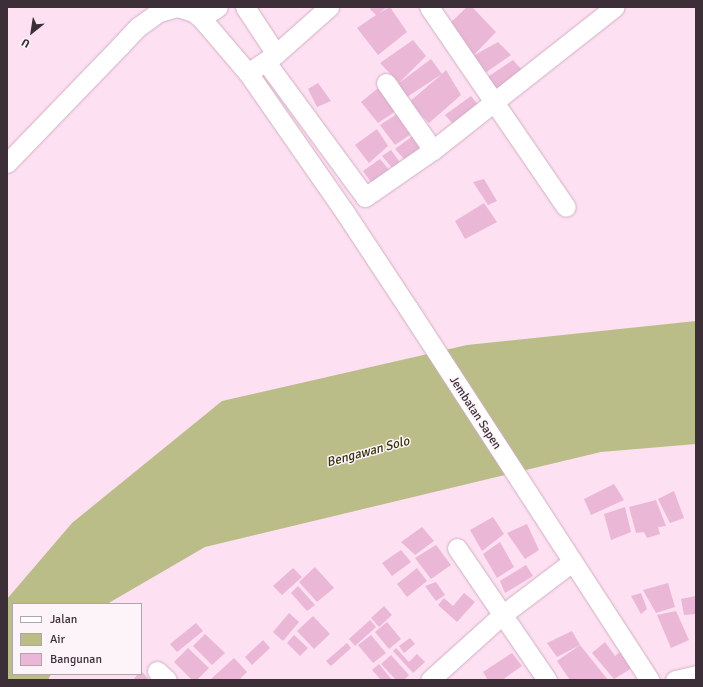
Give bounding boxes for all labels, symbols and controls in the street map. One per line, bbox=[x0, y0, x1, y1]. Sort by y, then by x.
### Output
north arrow bbox=[12, 12, 52, 52]
text: U bbox=[19, 35, 32, 50]
street label: Jembatan Sapen bbox=[446, 374, 504, 452]
water label: Bengawan Solo bbox=[325, 433, 411, 471]
legend bbox=[12, 603, 142, 675]
text: Jalan bbox=[50, 612, 77, 627]
text: Air bbox=[50, 632, 65, 647]
text: Bangunan bbox=[50, 652, 102, 667]

